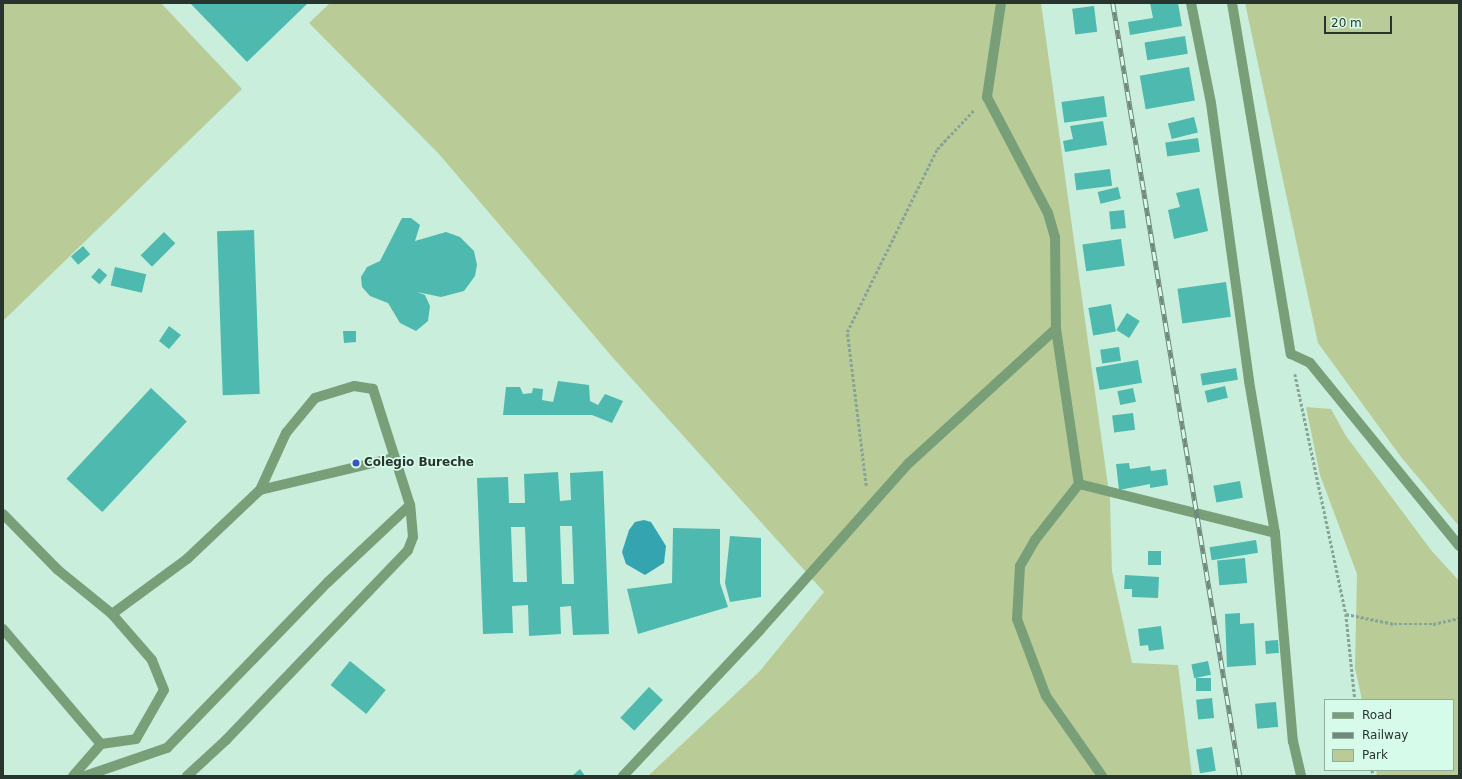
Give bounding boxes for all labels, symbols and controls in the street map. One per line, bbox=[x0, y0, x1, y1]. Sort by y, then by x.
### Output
scale bar bbox=[1326, 8, 1394, 34]
text: 20 m bbox=[1331, 16, 1362, 30]
place label: Colegio Bureche bbox=[364, 456, 474, 470]
marker: Colegio Bureche bbox=[351, 458, 361, 468]
legend bbox=[1324, 699, 1454, 771]
text: Road bbox=[1362, 708, 1392, 722]
text: Railway bbox=[1362, 728, 1408, 742]
text: Park bbox=[1362, 748, 1388, 762]

